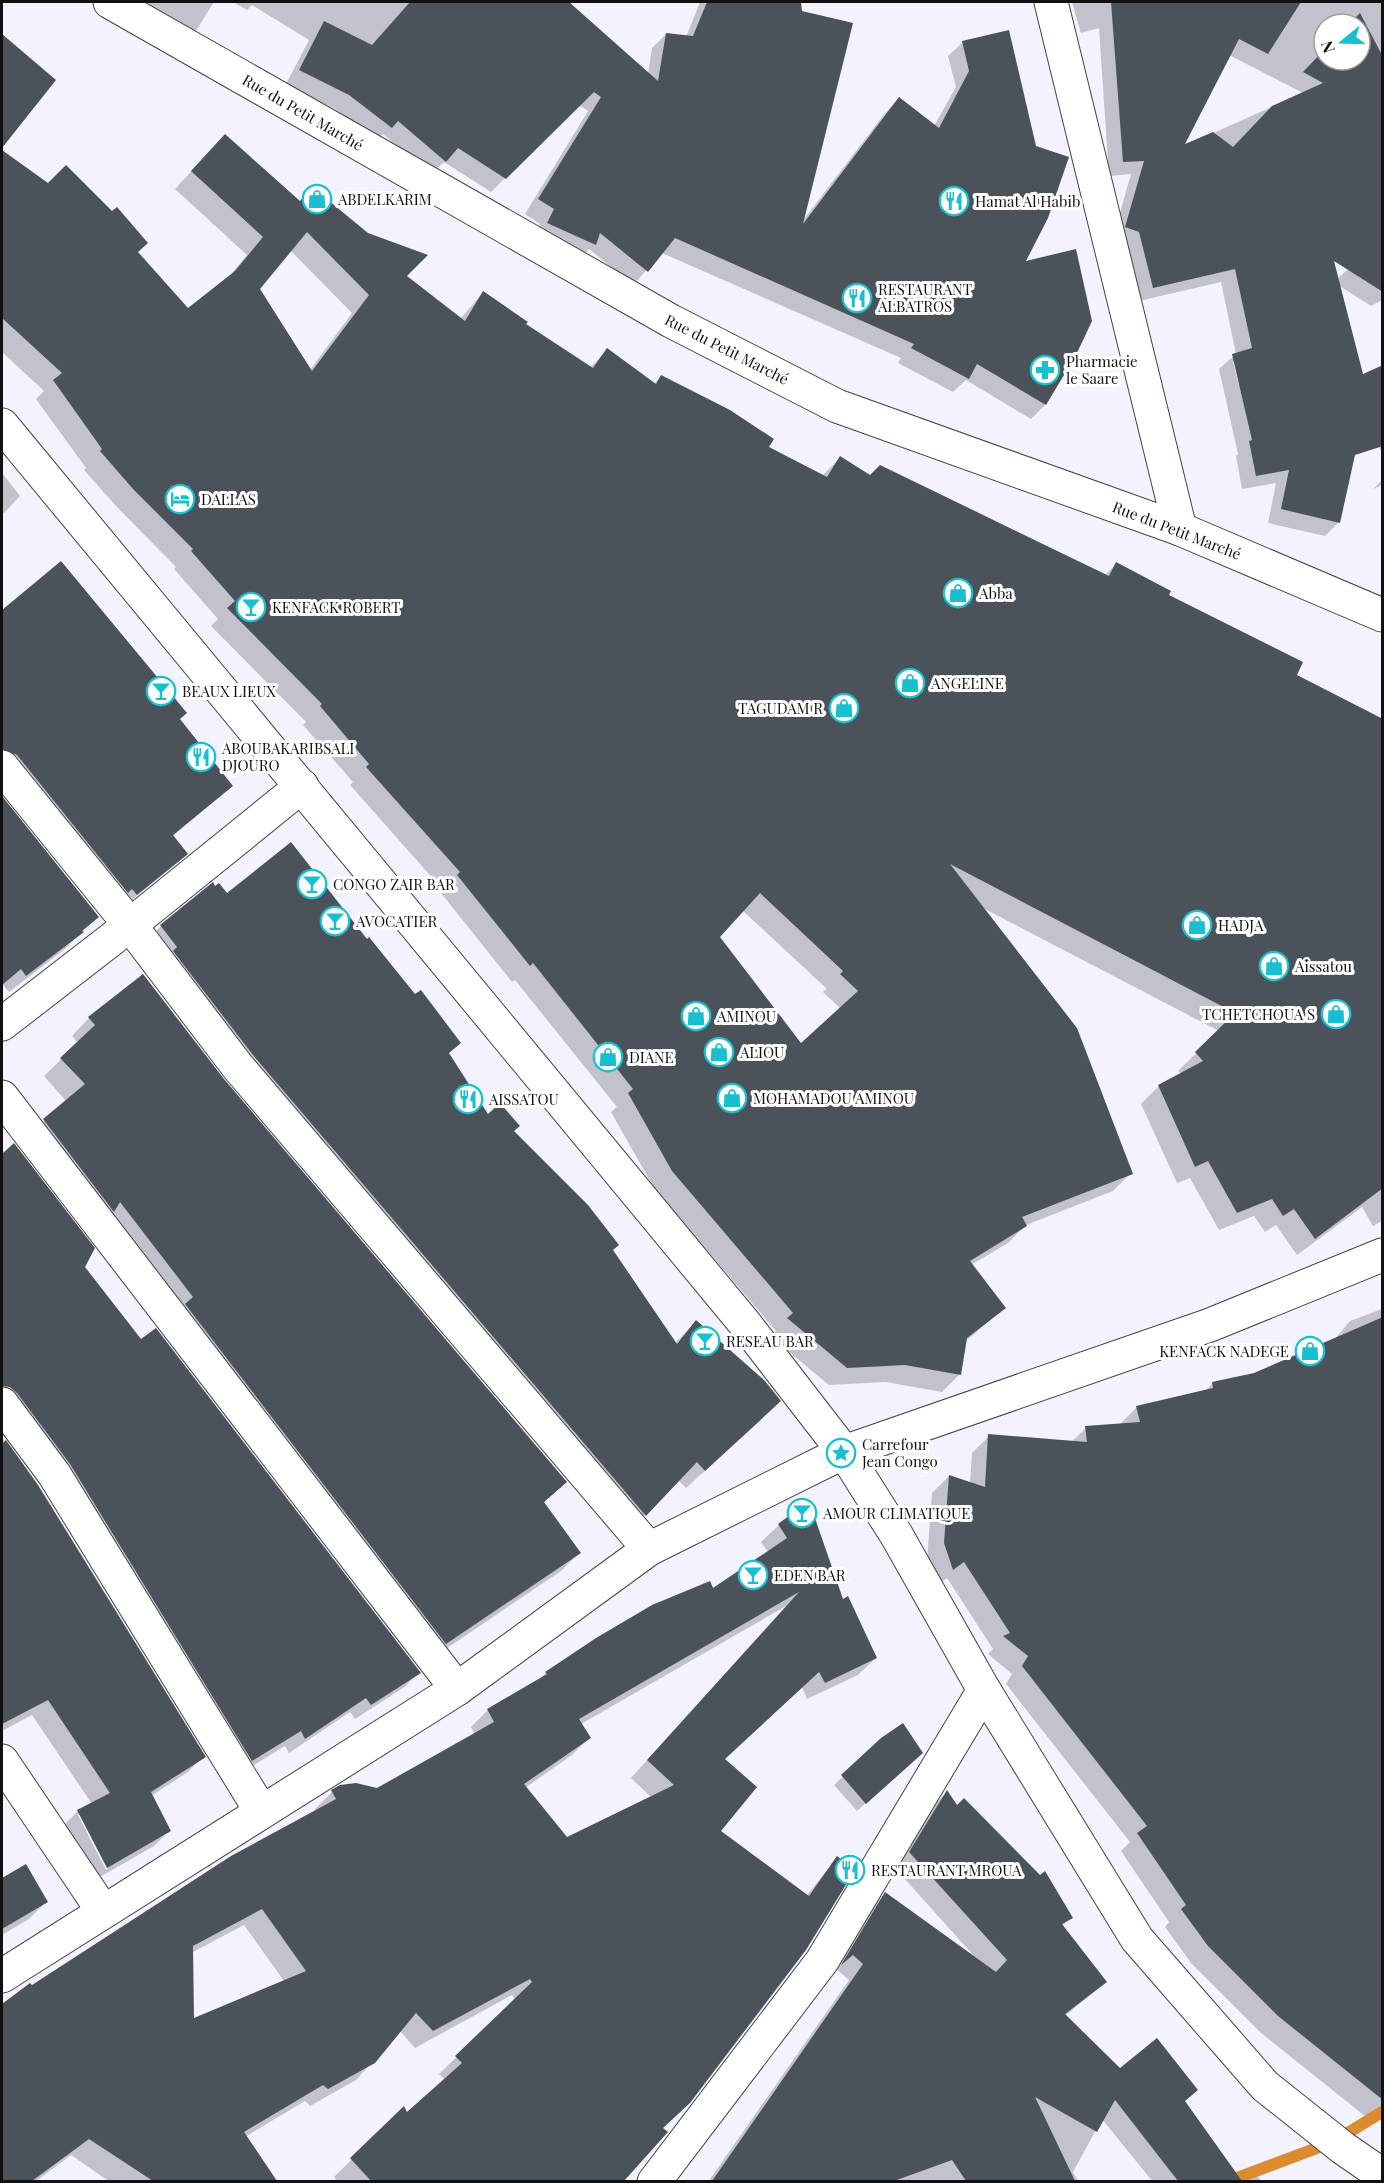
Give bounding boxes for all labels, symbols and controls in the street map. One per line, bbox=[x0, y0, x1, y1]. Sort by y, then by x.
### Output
north arrow bbox=[1312, 12, 1372, 72]
text: N bbox=[1315, 38, 1339, 56]
street label: Rue du Petit Marché bbox=[239, 69, 367, 155]
shop icon: ABDELKARIM bbox=[301, 183, 333, 215]
restaurant icon: Hamat Al Habib bbox=[938, 185, 970, 217]
place label: ABDELKARIM bbox=[337, 189, 432, 209]
place label: Hamat Al Habib bbox=[975, 191, 1080, 211]
place label: RESTAURANT ALBATROS bbox=[877, 279, 972, 316]
restaurant icon: RESTAURANT ALBATROS bbox=[841, 282, 873, 314]
street label: Rue du Petit Marché bbox=[662, 309, 792, 389]
place label: Pharmacie le Saare bbox=[1066, 351, 1138, 388]
pharmacy icon: Pharmacie le Saare bbox=[1029, 354, 1061, 386]
hotel icon: DALLAS bbox=[164, 483, 196, 515]
place label: DALLAS bbox=[201, 489, 256, 509]
street label: Rue du Petit Marché bbox=[1110, 496, 1244, 564]
shop icon: Abba bbox=[942, 577, 974, 609]
place label: Abba bbox=[978, 583, 1013, 603]
bar icon: KENFACK ROBERT bbox=[235, 591, 267, 623]
place label: KENFACK ROBERT bbox=[272, 597, 401, 617]
shop icon: ANGELINE bbox=[894, 667, 926, 699]
place label: ANGELINE bbox=[930, 673, 1004, 693]
bar icon: BEAUX LIEUX bbox=[145, 675, 177, 707]
place label: BEAUX LIEUX bbox=[182, 681, 276, 701]
shop icon: TAGUDAM R bbox=[828, 692, 860, 724]
place label: TAGUDAM R bbox=[738, 698, 823, 718]
place label: ABOUBAKARIBSALI DJOURO bbox=[221, 738, 354, 775]
restaurant icon: ABOUBAKARIBSALI DJOURO bbox=[185, 741, 217, 773]
bar icon: CONGO ZAIR BAR bbox=[296, 868, 328, 900]
place label: CONGO ZAIR BAR bbox=[333, 874, 455, 894]
bar icon: AVOCATIER bbox=[319, 905, 351, 937]
shop icon: HADJA bbox=[1181, 909, 1213, 941]
place label: AVOCATIER bbox=[355, 911, 438, 931]
place label: HADJA bbox=[1218, 915, 1264, 935]
shop icon: Aissatou bbox=[1258, 950, 1290, 982]
place label: Aissatou bbox=[1294, 956, 1352, 976]
shop icon: TCHETCHOUA S bbox=[1320, 998, 1352, 1030]
shop icon: AMINOU bbox=[680, 1000, 712, 1032]
place label: TCHETCHOUA S bbox=[1202, 1004, 1315, 1024]
place label: AMINOU bbox=[716, 1006, 776, 1026]
shop icon: ALIOU bbox=[703, 1036, 735, 1068]
shop icon: DIANE bbox=[592, 1041, 624, 1073]
place label: ALIOU bbox=[739, 1042, 784, 1062]
place label: DIANE bbox=[629, 1047, 674, 1067]
shop icon: MOHAMADOU AMINOU bbox=[716, 1082, 748, 1114]
restaurant icon: AISSATOU bbox=[452, 1083, 484, 1115]
place label: MOHAMADOU AMINOU bbox=[753, 1088, 914, 1108]
place label: AISSATOU bbox=[488, 1089, 559, 1109]
bar icon: RESEAU BAR bbox=[689, 1325, 721, 1357]
place label: RESEAU BAR bbox=[726, 1331, 814, 1351]
shop icon: KENFACK NADEGE bbox=[1294, 1335, 1326, 1367]
place label: KENFACK NADEGE bbox=[1159, 1341, 1289, 1361]
place label: Carrefour Jean Congo bbox=[861, 1434, 938, 1471]
place icon: Carrefour Jean Congo bbox=[825, 1437, 857, 1469]
bar icon: AMOUR CLIMATIQUE bbox=[786, 1497, 818, 1529]
place label: AMOUR CLIMATIQUE bbox=[822, 1503, 970, 1523]
bar icon: EDEN BAR bbox=[737, 1559, 769, 1591]
place label: EDEN BAR bbox=[774, 1565, 846, 1585]
restaurant icon: RESTAURANT MROUA bbox=[834, 1854, 866, 1886]
place label: RESTAURANT MROUA bbox=[871, 1860, 1022, 1880]

